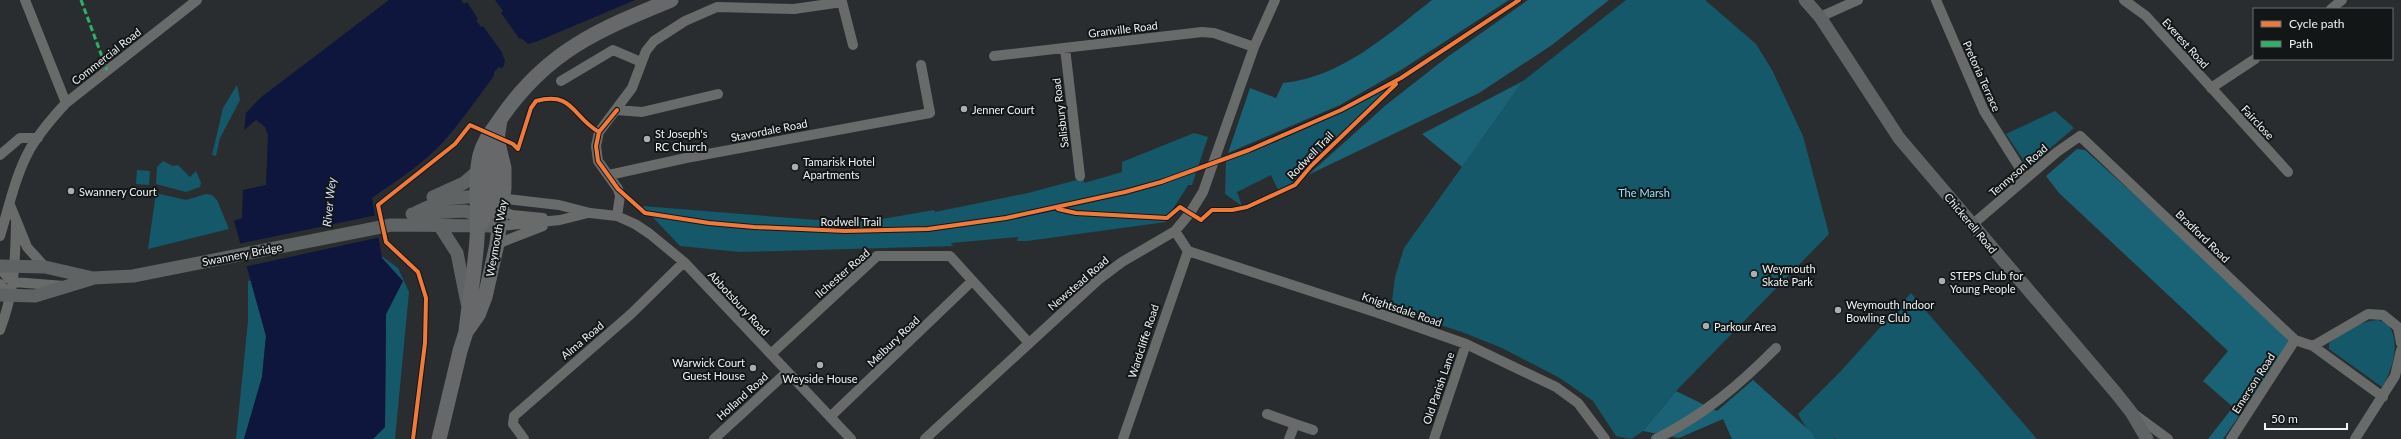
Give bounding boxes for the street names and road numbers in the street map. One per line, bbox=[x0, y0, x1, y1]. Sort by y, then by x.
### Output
street label: Everest Road bbox=[2160, 15, 2212, 71]
street label: Granville Road bbox=[1088, 18, 1158, 40]
street label: Commercial Road bbox=[69, 25, 143, 87]
street label: Pretoria Terrace bbox=[1961, 39, 2003, 114]
street label: Salisbury Road bbox=[1049, 77, 1071, 149]
street label: Fairclose bbox=[2239, 102, 2277, 142]
street label: Stavordale Road bbox=[730, 116, 808, 144]
street label: Rodwell Trail bbox=[1284, 129, 1336, 181]
street label: Tennyson Road bbox=[1986, 141, 2050, 199]
street label: Chickerell Road bbox=[1942, 190, 2000, 256]
street label: Weymouth Way bbox=[483, 198, 509, 278]
street label: Bradford Road bbox=[2173, 207, 2233, 265]
street label: Rodwell Trail bbox=[821, 215, 881, 228]
street label: Swannery Bridge bbox=[201, 240, 283, 268]
street label: Ilchester Road bbox=[812, 246, 872, 300]
street label: Newstead Road bbox=[1045, 253, 1111, 313]
street label: Abbotsbury Road bbox=[706, 268, 772, 338]
street label: Knightsdale Road bbox=[1360, 289, 1444, 329]
street label: Wardcliffe Road bbox=[1125, 302, 1161, 380]
street label: Melbury Road bbox=[864, 313, 922, 369]
street label: Alma Road bbox=[558, 318, 606, 362]
street label: Old Parish Lane bbox=[1420, 350, 1457, 426]
street label: Emerson Road bbox=[2229, 350, 2277, 416]
street label: Holland Road bbox=[714, 370, 770, 422]

